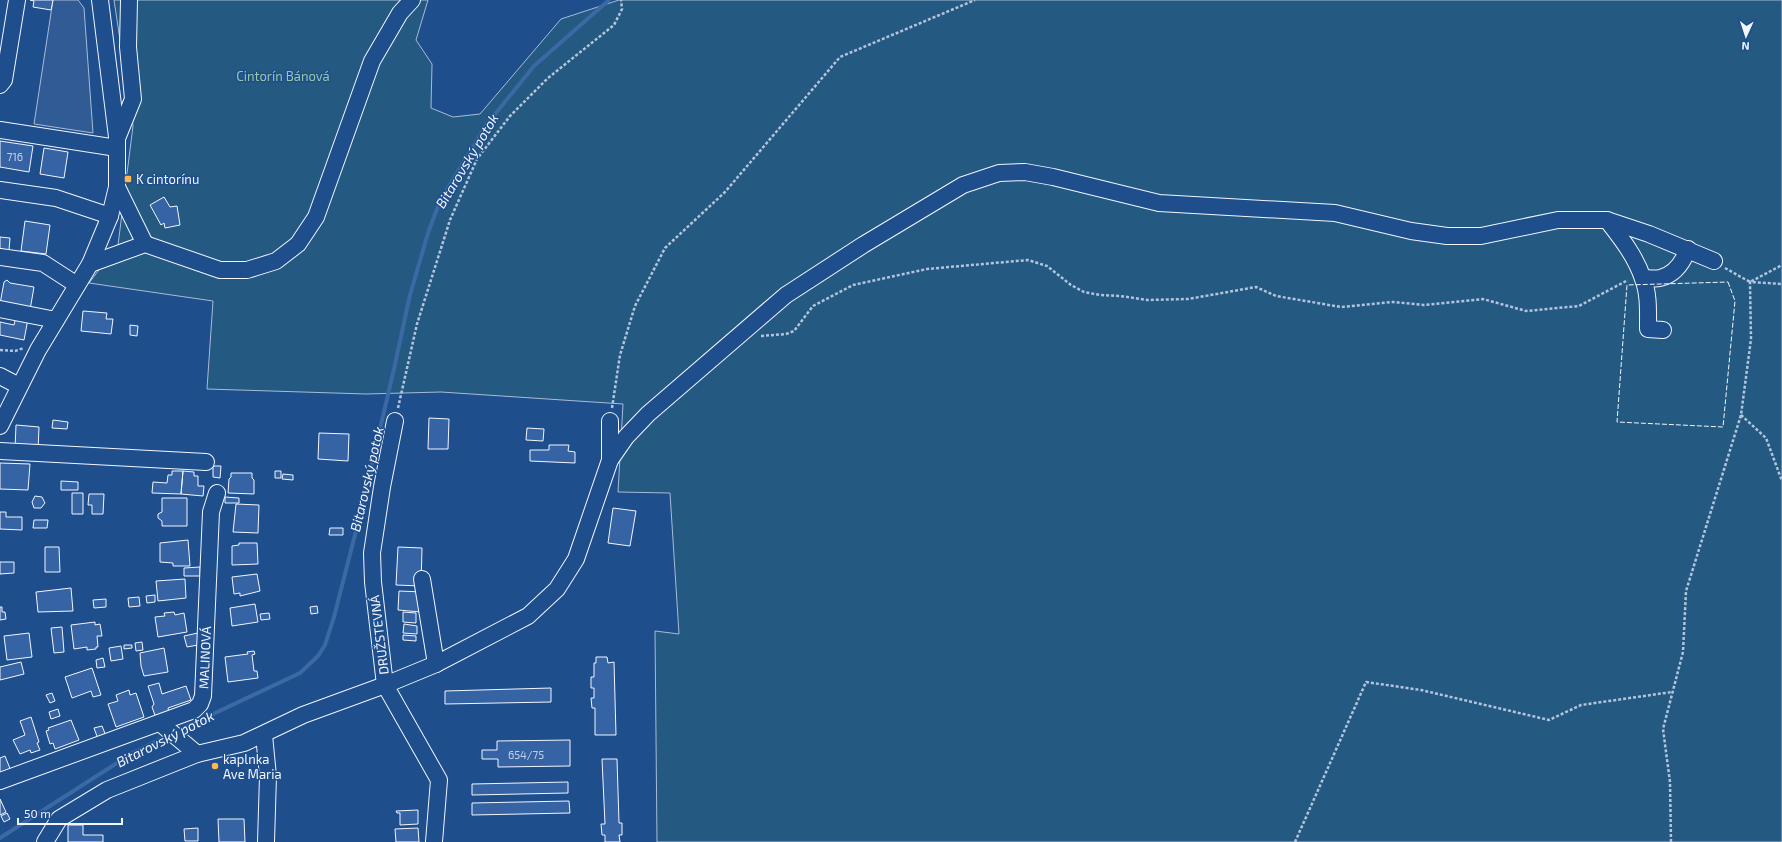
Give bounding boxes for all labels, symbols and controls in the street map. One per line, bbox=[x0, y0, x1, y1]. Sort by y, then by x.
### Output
north arrow bbox=[1726, 16, 1766, 56]
text: N bbox=[1741, 40, 1750, 53]
park label: Cintorín Bánová bbox=[236, 68, 330, 84]
water label: Bitarovský potok bbox=[432, 110, 502, 211]
house number: 716 bbox=[7, 150, 23, 163]
place label: K cintorínu bbox=[136, 171, 199, 187]
marker: K cintorínu bbox=[123, 174, 133, 184]
water label: Bitarovský potok bbox=[346, 425, 387, 533]
street label: DRUŽSTEVNÁ bbox=[365, 594, 392, 676]
street label: MALINOVÁ bbox=[195, 626, 214, 689]
water label: Bitarovský potok bbox=[113, 707, 216, 771]
house number: 654/75 bbox=[508, 748, 544, 761]
place label: kaplnka Ave Maria bbox=[223, 751, 282, 782]
marker: kaplnka Ave Maria bbox=[210, 761, 220, 771]
scale bar bbox=[18, 800, 122, 826]
text: 50 m bbox=[24, 806, 51, 820]

